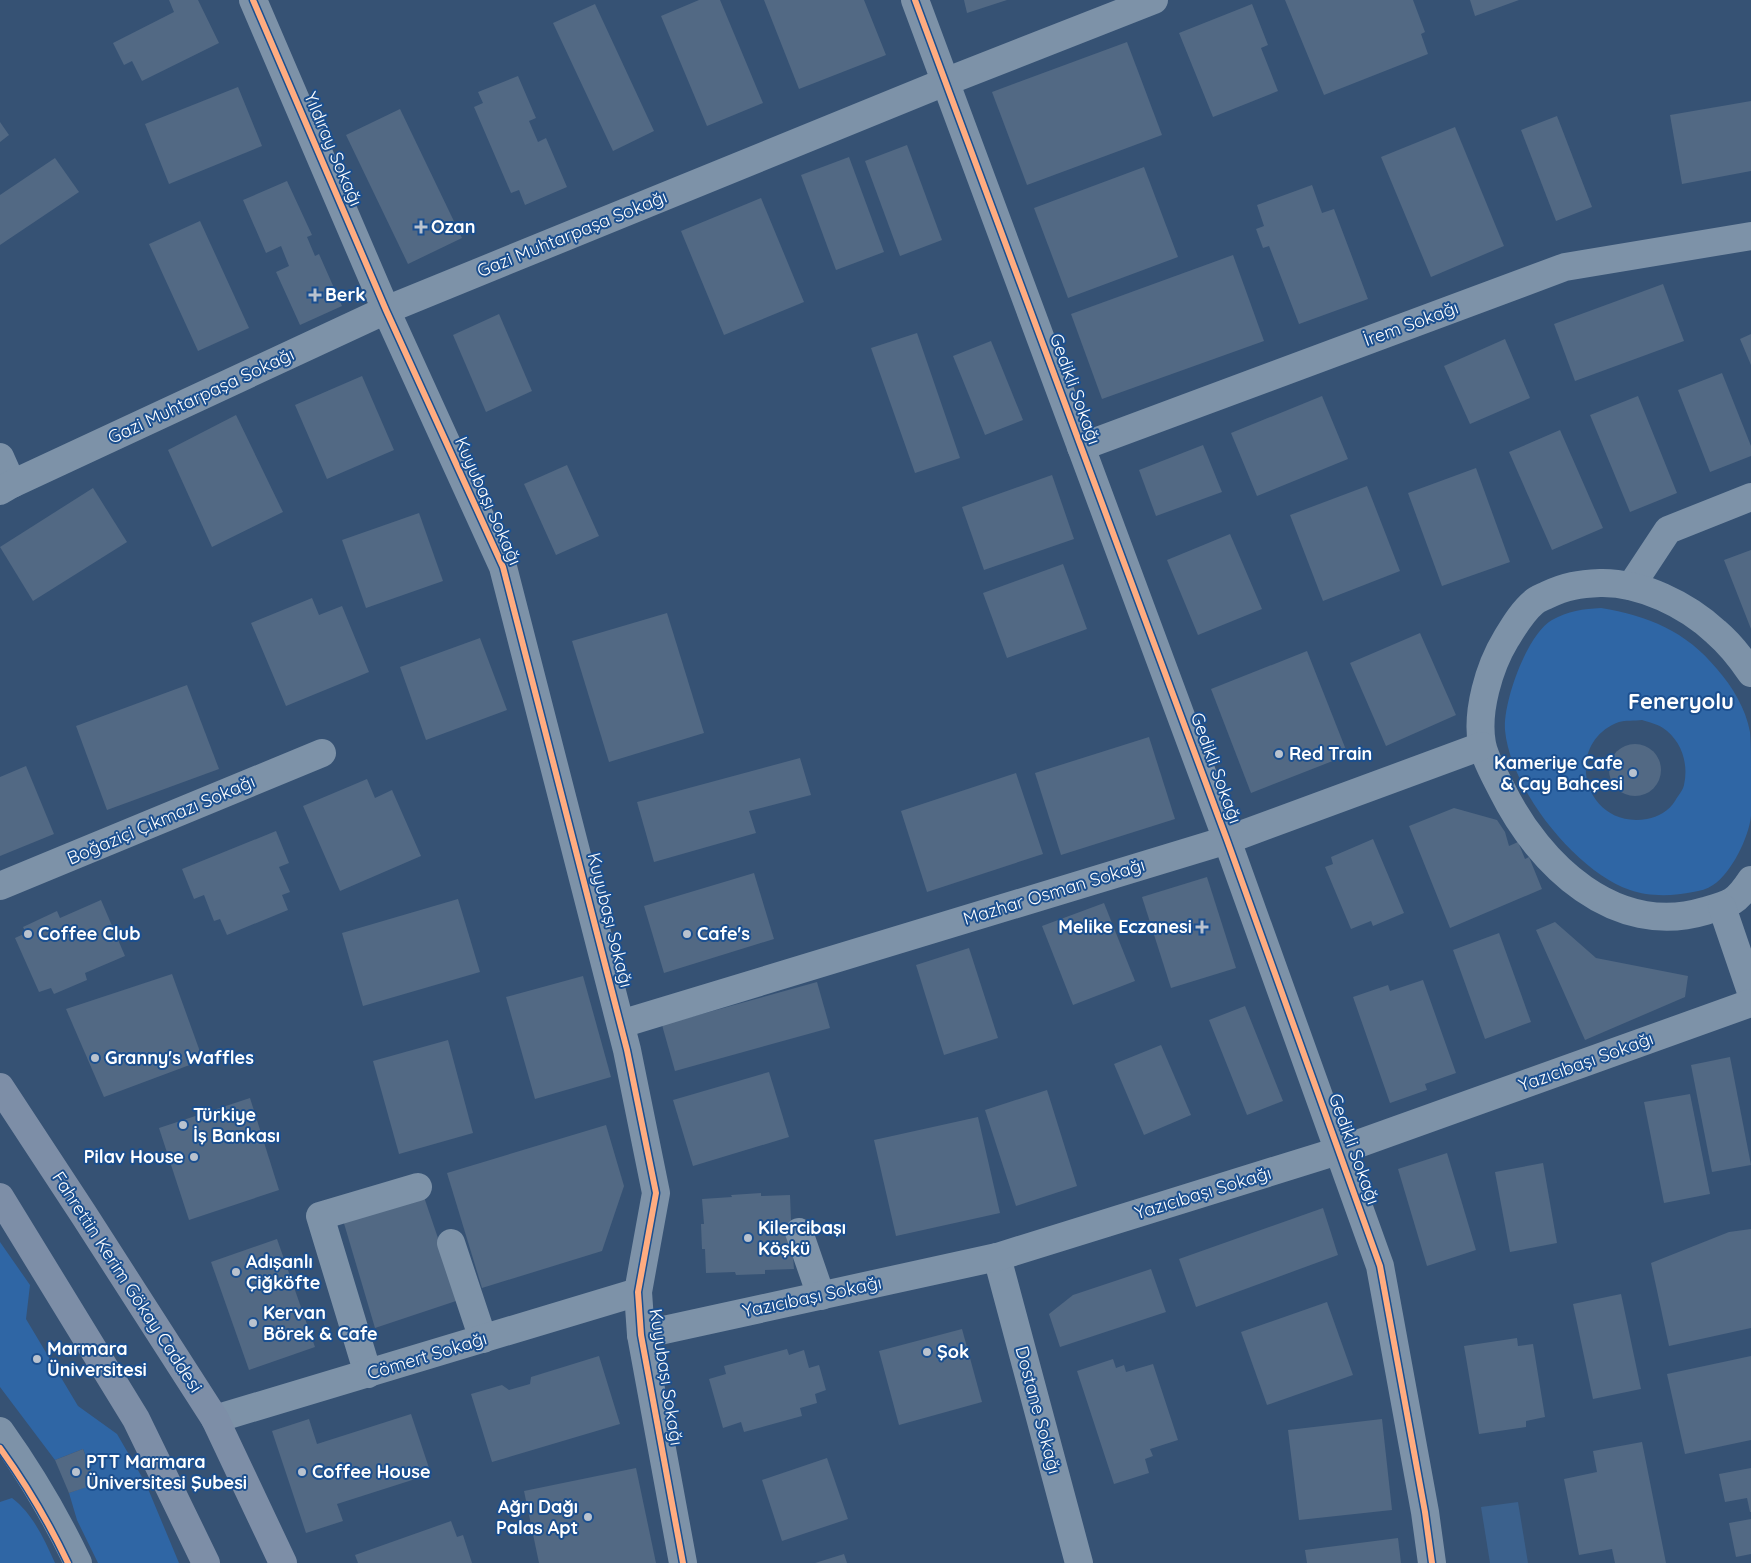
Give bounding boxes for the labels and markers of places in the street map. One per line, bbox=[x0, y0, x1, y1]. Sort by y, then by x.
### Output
place label: Ozan bbox=[431, 215, 475, 238]
marker: Ozan bbox=[415, 221, 427, 233]
place label: Berk bbox=[325, 283, 365, 306]
marker: Berk bbox=[309, 289, 321, 301]
place label: Red Train bbox=[1289, 742, 1372, 765]
marker: Red Train bbox=[1273, 748, 1285, 760]
place label: Kameriye Cafe & Çay Bahçesi bbox=[1494, 751, 1623, 795]
marker: Kameriye Cafe & Çay Bahçesi bbox=[1627, 767, 1639, 779]
place label: Melike Eczanesi bbox=[1058, 915, 1192, 938]
marker: Melike Eczanesi bbox=[1196, 921, 1208, 933]
place label: Coffee Club bbox=[38, 922, 140, 945]
place label: Cafe's bbox=[697, 922, 750, 945]
marker: Coffee Club bbox=[22, 928, 34, 940]
marker: Cafe's bbox=[681, 928, 693, 940]
place label: Granny's Waffles bbox=[105, 1046, 254, 1069]
marker: Granny's Waffles bbox=[89, 1052, 101, 1064]
place label: Türkiye İş Bankası bbox=[193, 1103, 280, 1147]
marker: Türkiye İş Bankası bbox=[177, 1119, 189, 1131]
place label: Pilav House bbox=[84, 1145, 184, 1168]
marker: Pilav House bbox=[188, 1151, 200, 1163]
place label: Kilercibaşı Köşkü bbox=[758, 1216, 846, 1260]
marker: Kilercibaşı Köşkü bbox=[742, 1232, 754, 1244]
place label: Adışanlı Çiğköfte bbox=[246, 1250, 320, 1294]
marker: Adışanlı Çiğköfte bbox=[230, 1266, 242, 1278]
place label: Kervan Börek & Cafe bbox=[263, 1301, 378, 1345]
marker: Kervan Börek & Cafe bbox=[247, 1317, 259, 1329]
place label: Marmara Üniversitesi bbox=[47, 1337, 147, 1381]
place label: Şok bbox=[937, 1340, 969, 1363]
marker: Şok bbox=[921, 1346, 933, 1358]
marker: Marmara Üniversitesi bbox=[31, 1353, 43, 1365]
place label: PTT Marmara Üniversitesi Şubesi bbox=[86, 1450, 247, 1494]
place label: Coffee House bbox=[312, 1460, 431, 1483]
marker: PTT Marmara Üniversitesi Şubesi bbox=[70, 1466, 82, 1478]
marker: Coffee House bbox=[296, 1466, 308, 1478]
place label: Ağrı Dağı Palas Apt bbox=[496, 1495, 578, 1539]
marker: Ağrı Dağı Palas Apt bbox=[582, 1511, 594, 1523]

